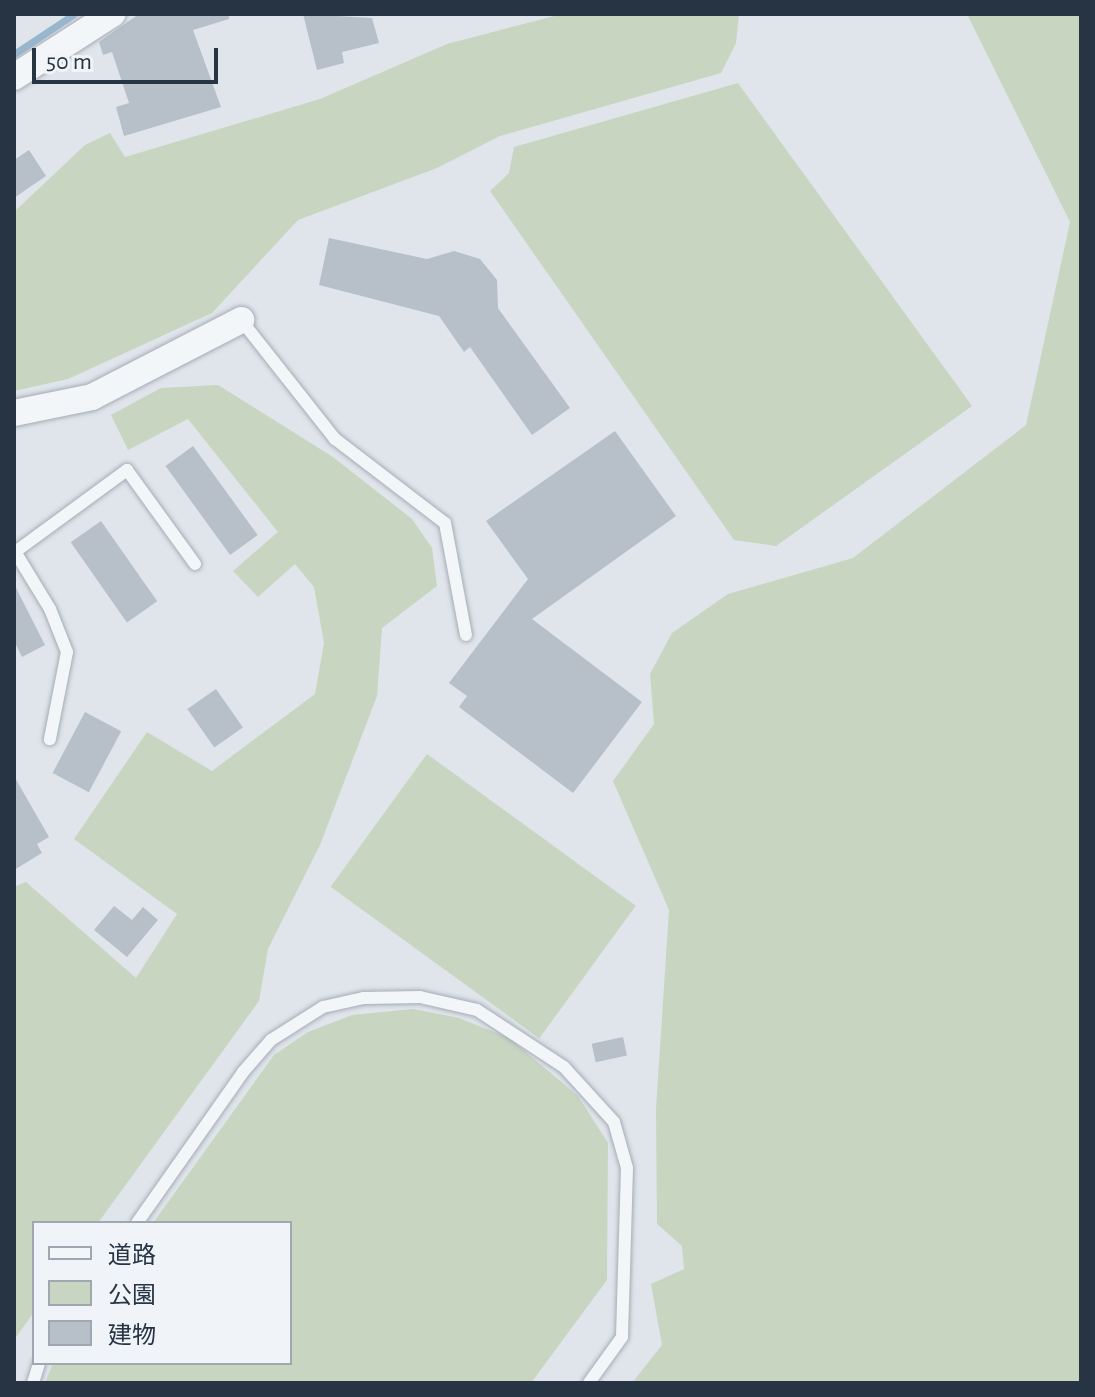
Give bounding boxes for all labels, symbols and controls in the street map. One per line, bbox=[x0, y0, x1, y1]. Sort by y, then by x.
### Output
scale bar bbox=[36, 32, 222, 82]
text: 50 m bbox=[46, 50, 92, 74]
legend bbox=[32, 1221, 292, 1365]
text: 道路 bbox=[108, 1244, 156, 1268]
text: 公園 bbox=[108, 1284, 156, 1308]
text: 建物 bbox=[108, 1324, 156, 1348]

